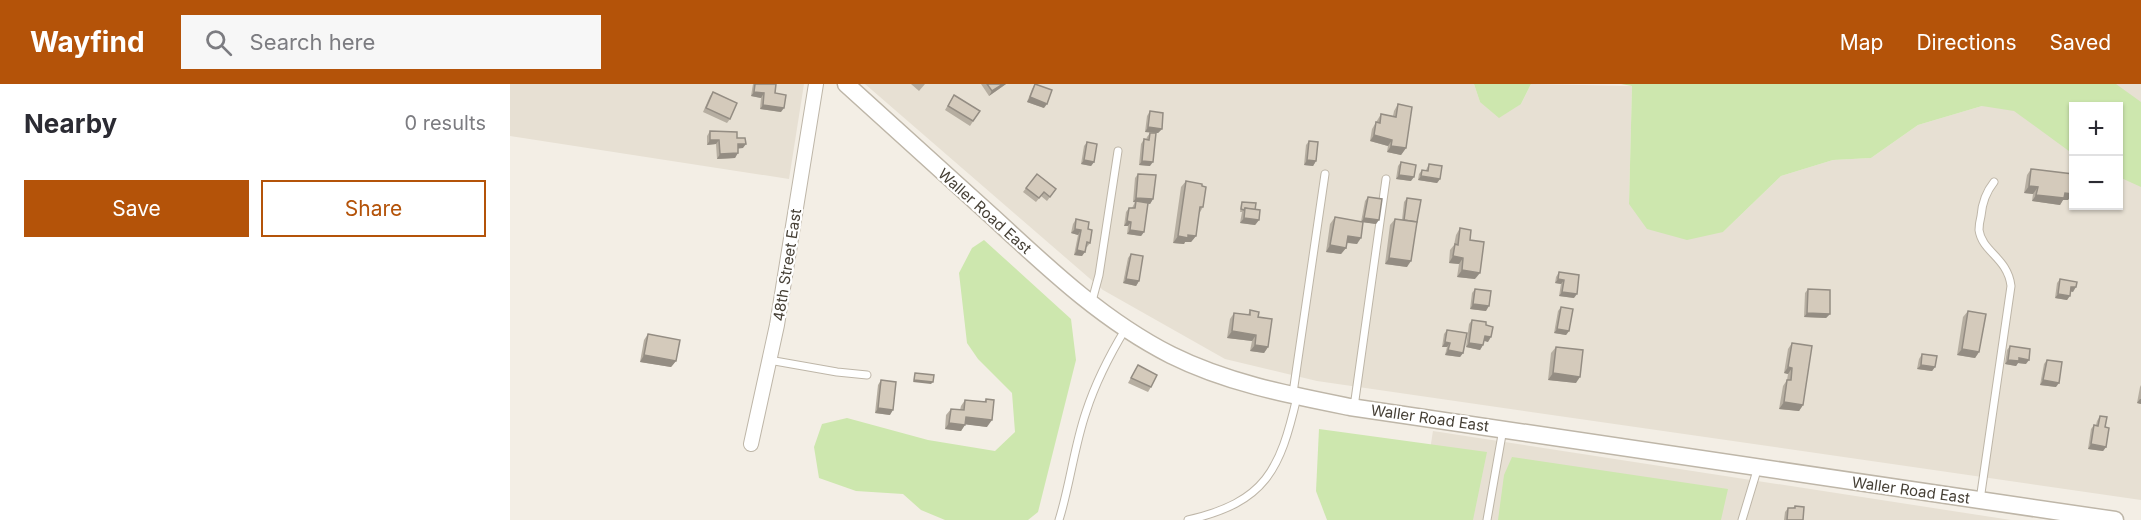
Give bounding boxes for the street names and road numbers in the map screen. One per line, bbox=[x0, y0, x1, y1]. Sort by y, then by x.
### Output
street label: Waller Road East bbox=[934, 164, 1036, 258]
street label: 48th Street East bbox=[769, 207, 805, 323]
street label: Waller Road East bbox=[1370, 400, 1490, 436]
street label: Waller Road East bbox=[1851, 472, 1971, 508]

